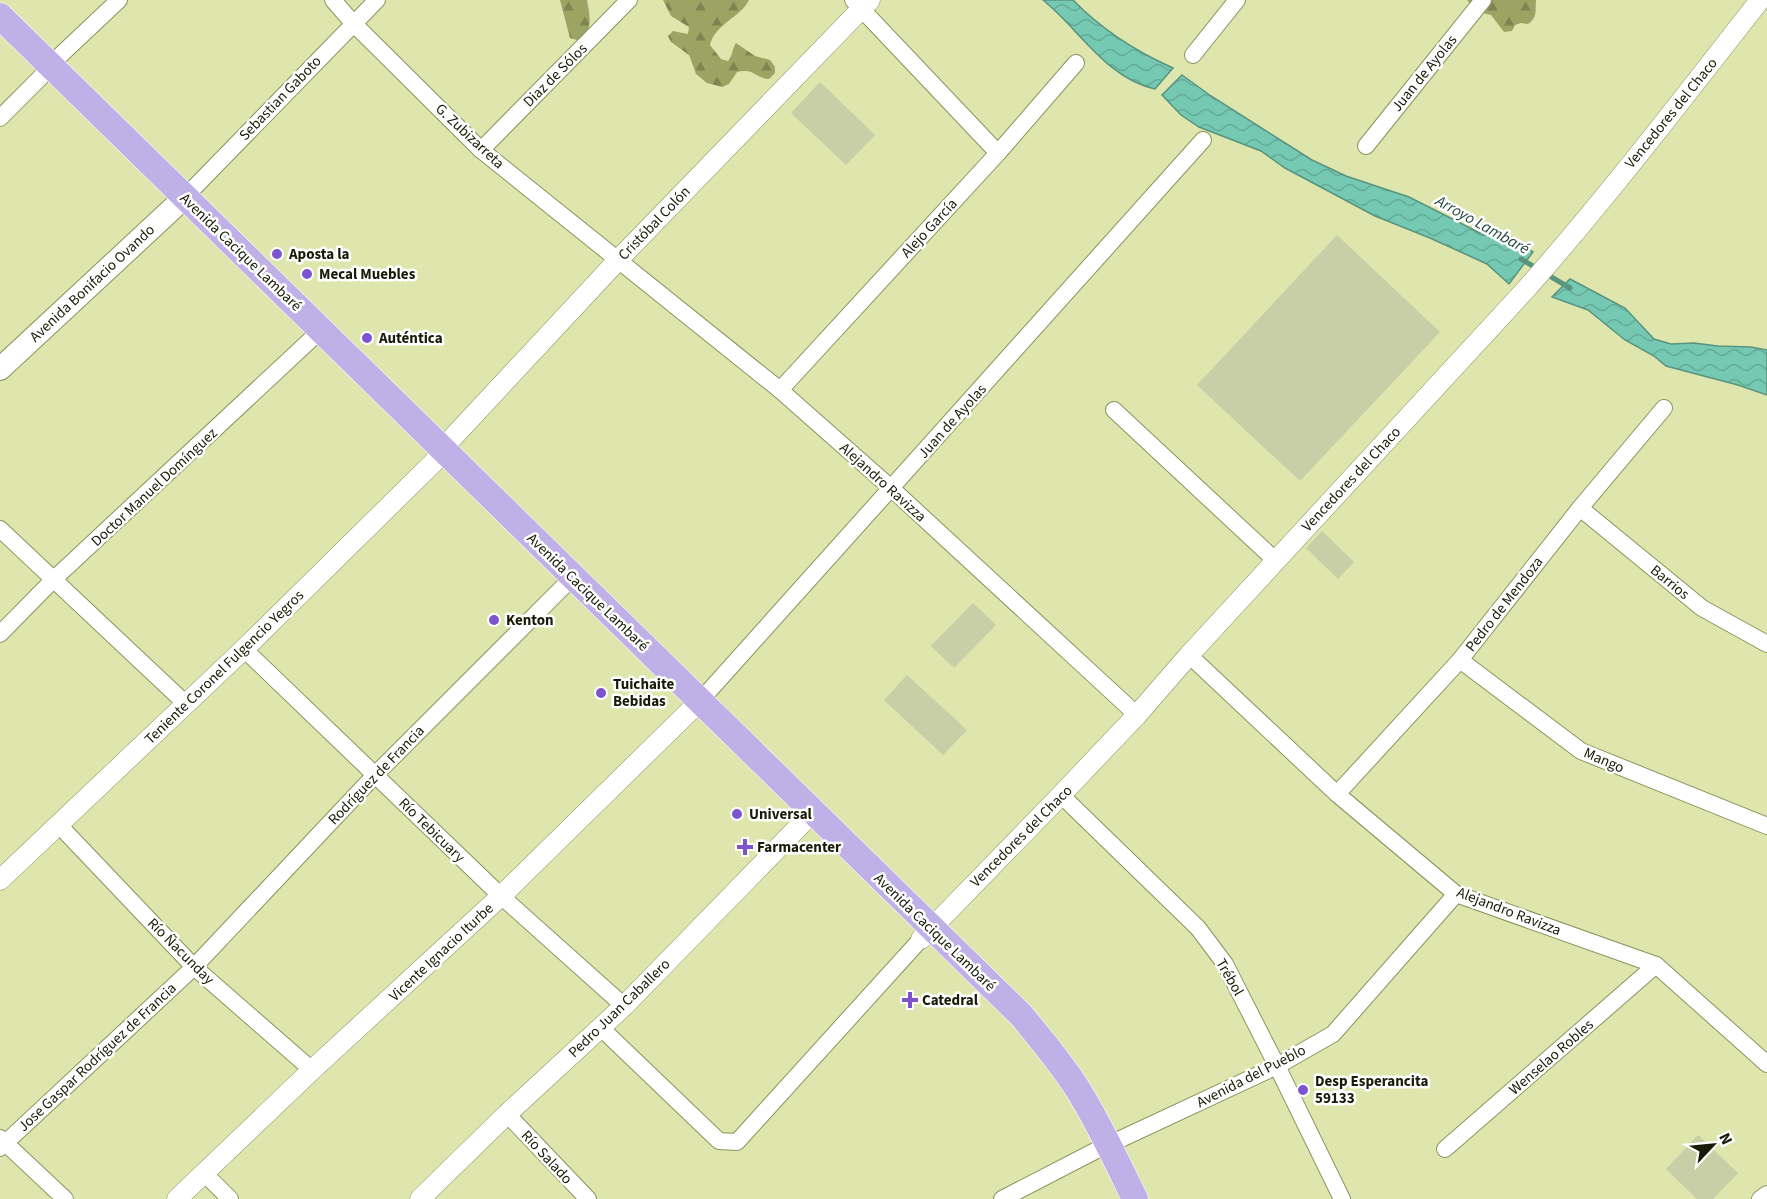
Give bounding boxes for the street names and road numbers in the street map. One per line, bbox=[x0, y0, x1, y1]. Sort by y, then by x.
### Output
street label: Juan de Ayolas bbox=[1387, 30, 1462, 116]
street label: Diaz de Sólos bbox=[519, 39, 592, 112]
street label: Sebastian Gaboto bbox=[234, 51, 326, 145]
street label: Vencedores del Chaco bbox=[1620, 54, 1723, 173]
street label: G. Zubizarreta bbox=[431, 99, 509, 174]
street label: Cristóbal Colón bbox=[614, 182, 695, 265]
street label: Avenida Cacique Lambaré bbox=[175, 188, 306, 316]
street label: Alejo García bbox=[896, 194, 962, 263]
street label: Avenida Bonifacio Ovando bbox=[25, 220, 160, 347]
street label: Juan de Ayolas bbox=[913, 380, 992, 463]
street label: Vencedores del Chaco bbox=[1297, 422, 1406, 537]
street label: Doctor Manuel Domínguez bbox=[87, 423, 222, 552]
street label: Alejandro Ravizza bbox=[835, 438, 931, 527]
street label: Avenida Cacique Lambaré bbox=[522, 528, 653, 656]
street label: Pedro de Mendoza bbox=[1461, 552, 1548, 656]
street label: Barrios bbox=[1646, 560, 1694, 605]
street label: Teniente Coronel Fulgencio Yegros bbox=[140, 585, 309, 749]
street label: Rodríguez de Francia bbox=[323, 721, 429, 830]
street label: Mango bbox=[1580, 743, 1627, 778]
street label: Vencedores del Chaco bbox=[966, 781, 1077, 892]
street label: Río Tebicuary bbox=[394, 793, 470, 867]
street label: Avenida Cacique Lambaré bbox=[869, 868, 1000, 996]
street label: Alejandro Ravizza bbox=[1454, 882, 1564, 941]
street label: Vicente Ignacio Iturbe bbox=[384, 898, 498, 1006]
street label: Río Ñacunday bbox=[143, 913, 219, 989]
street label: Pedro Juan Caballero bbox=[564, 954, 675, 1063]
street label: Trébol bbox=[1210, 955, 1249, 1000]
street label: Jose Gaspar Rodríguez de Francia bbox=[13, 978, 181, 1137]
street label: Wenselao Robles bbox=[1504, 1015, 1598, 1100]
street label: Avenida del Pueblo bbox=[1193, 1040, 1310, 1113]
street label: Río Salado bbox=[516, 1126, 577, 1189]

